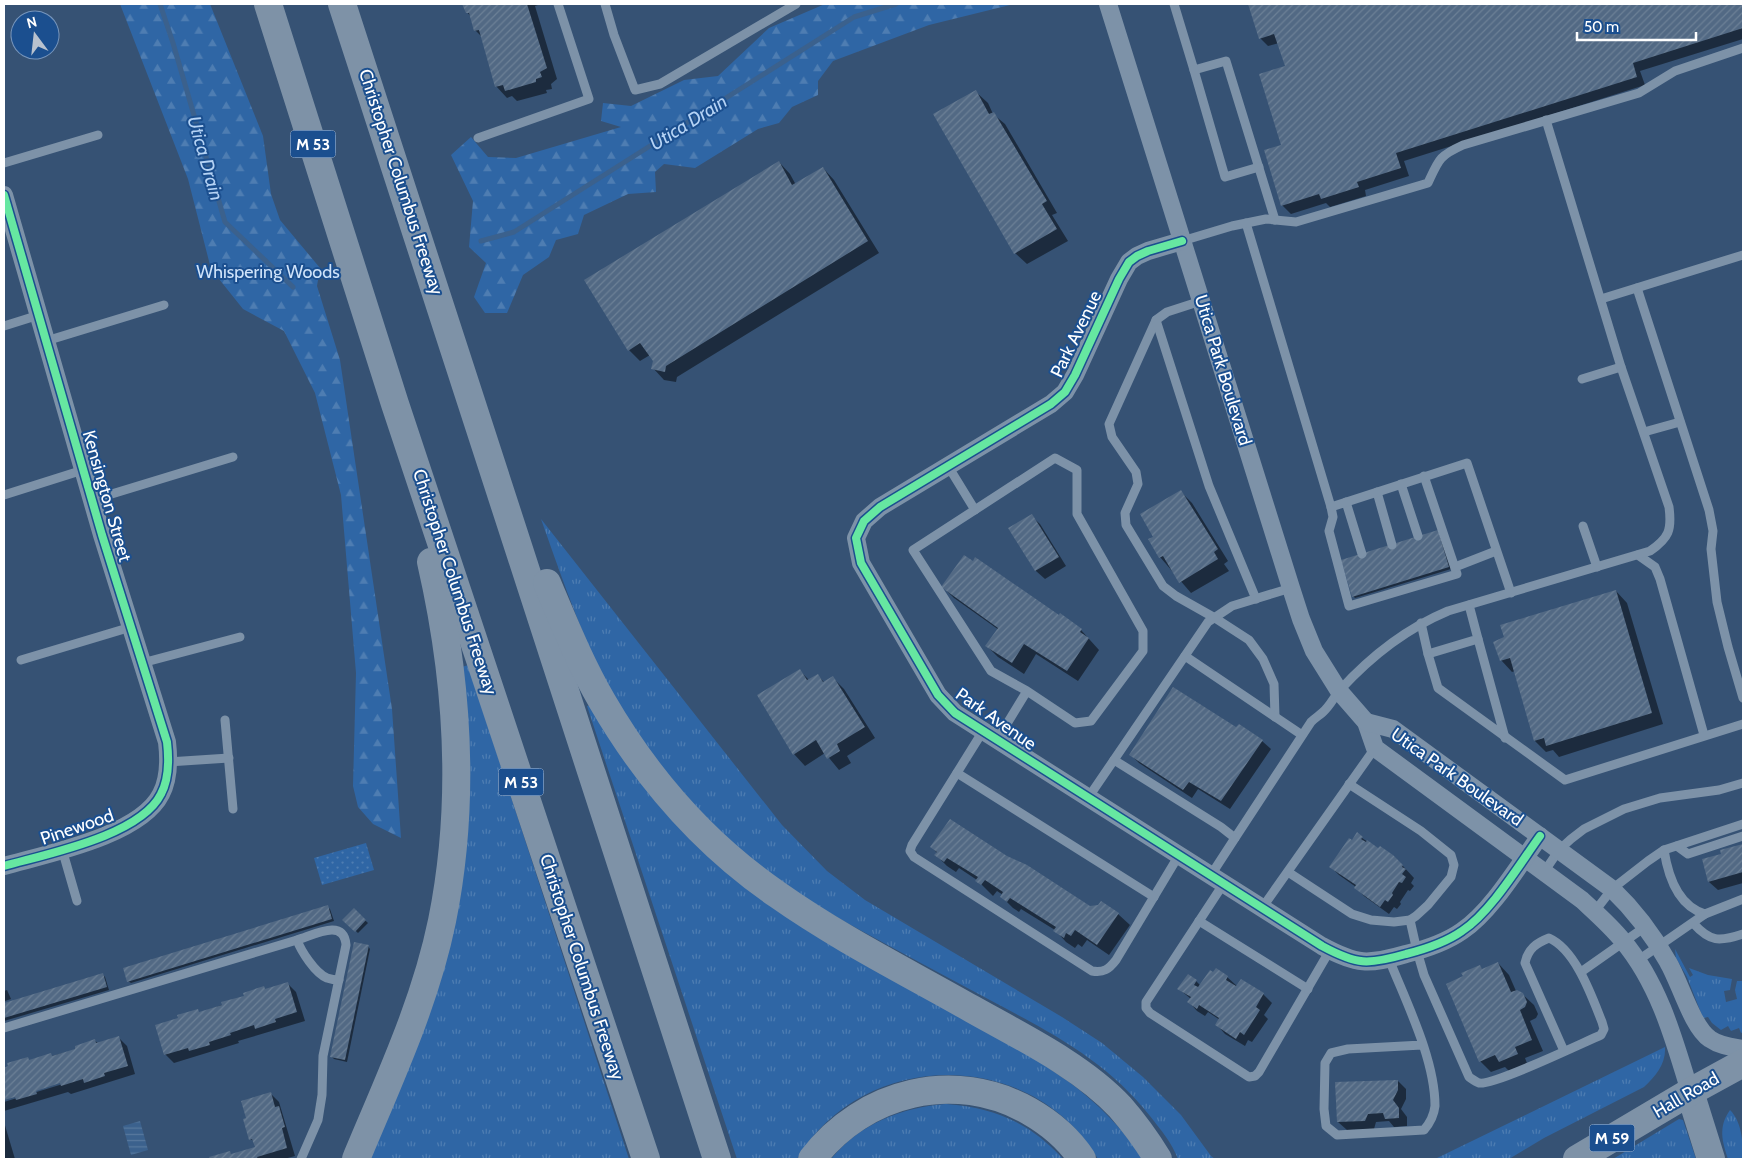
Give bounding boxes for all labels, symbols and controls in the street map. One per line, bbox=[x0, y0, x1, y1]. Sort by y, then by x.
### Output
north arrow bbox=[10, 10, 60, 60]
scale bar bbox=[1577, 10, 1696, 42]
text: N bbox=[25, 12, 39, 32]
text: 50 m bbox=[1584, 18, 1619, 36]
street label: Christopher Columbus Freeway bbox=[354, 66, 448, 298]
water label: Utica Drain bbox=[645, 90, 731, 155]
water label: Utica Drain bbox=[182, 113, 229, 203]
road number: M 53 bbox=[290, 130, 336, 158]
park label: Whispering Woods bbox=[196, 261, 340, 283]
street label: Park Avenue bbox=[1046, 287, 1106, 381]
street label: Utica Park Boulevard bbox=[1190, 292, 1256, 448]
street label: Kensington Street bbox=[78, 428, 136, 564]
street label: Christopher Columbus Freeway bbox=[408, 466, 502, 698]
street label: Park Avenue bbox=[951, 683, 1041, 755]
street label: Utica Park Boulevard bbox=[1387, 723, 1527, 831]
road number: M 53 bbox=[498, 769, 544, 796]
street label: Pinewood bbox=[37, 804, 117, 850]
street label: Christopher Columbus Freeway bbox=[535, 851, 629, 1083]
street label: Hall Road bbox=[1649, 1067, 1723, 1123]
road number: M 59 bbox=[1590, 1124, 1634, 1152]

